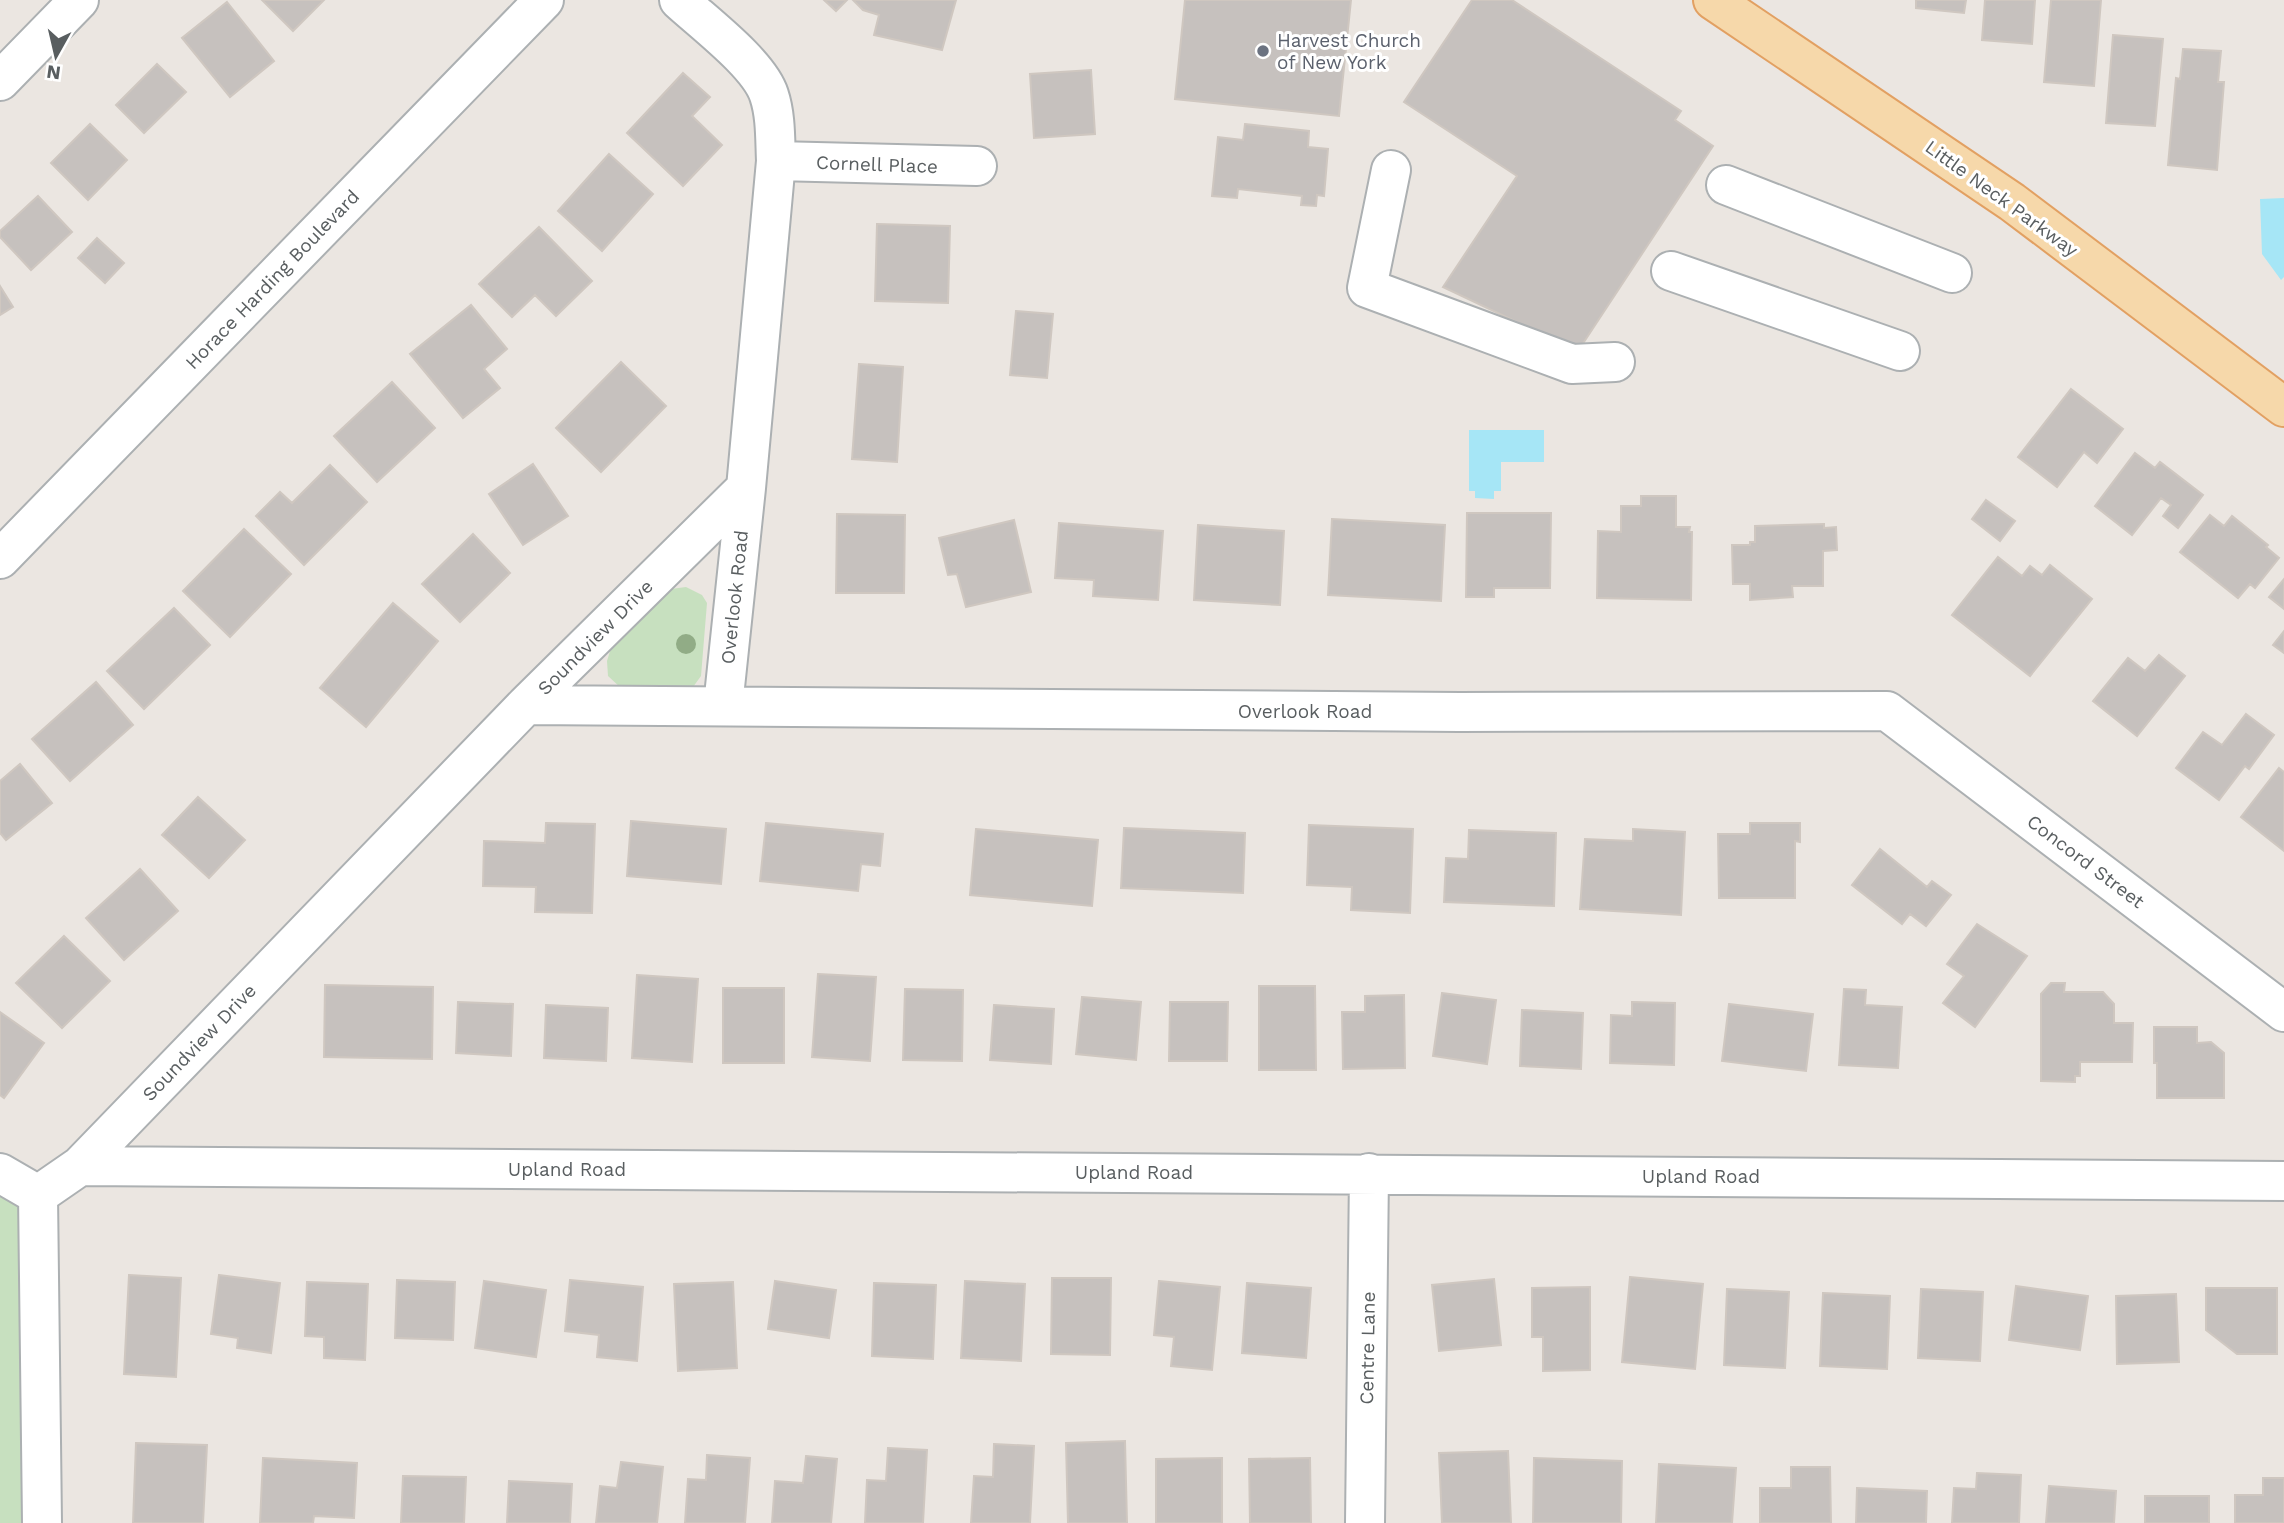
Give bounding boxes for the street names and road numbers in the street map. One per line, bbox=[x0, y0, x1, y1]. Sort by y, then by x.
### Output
street label: Little Neck Parkway bbox=[1921, 135, 2083, 262]
street label: Cornell Place bbox=[816, 151, 938, 178]
street label: Horace Harding Boulevard bbox=[181, 185, 364, 374]
street label: Overlook Road bbox=[716, 529, 753, 665]
street label: Soundview Drive bbox=[533, 575, 658, 700]
street label: Overlook Road bbox=[1238, 700, 1372, 723]
street label: Concord Street bbox=[2022, 810, 2149, 913]
street label: Soundview Drive bbox=[138, 979, 261, 1106]
street label: Upland Road bbox=[508, 1158, 626, 1181]
street label: Upland Road bbox=[1075, 1161, 1193, 1184]
street label: Upland Road bbox=[1642, 1165, 1760, 1188]
street label: Centre Lane bbox=[1355, 1291, 1380, 1405]

